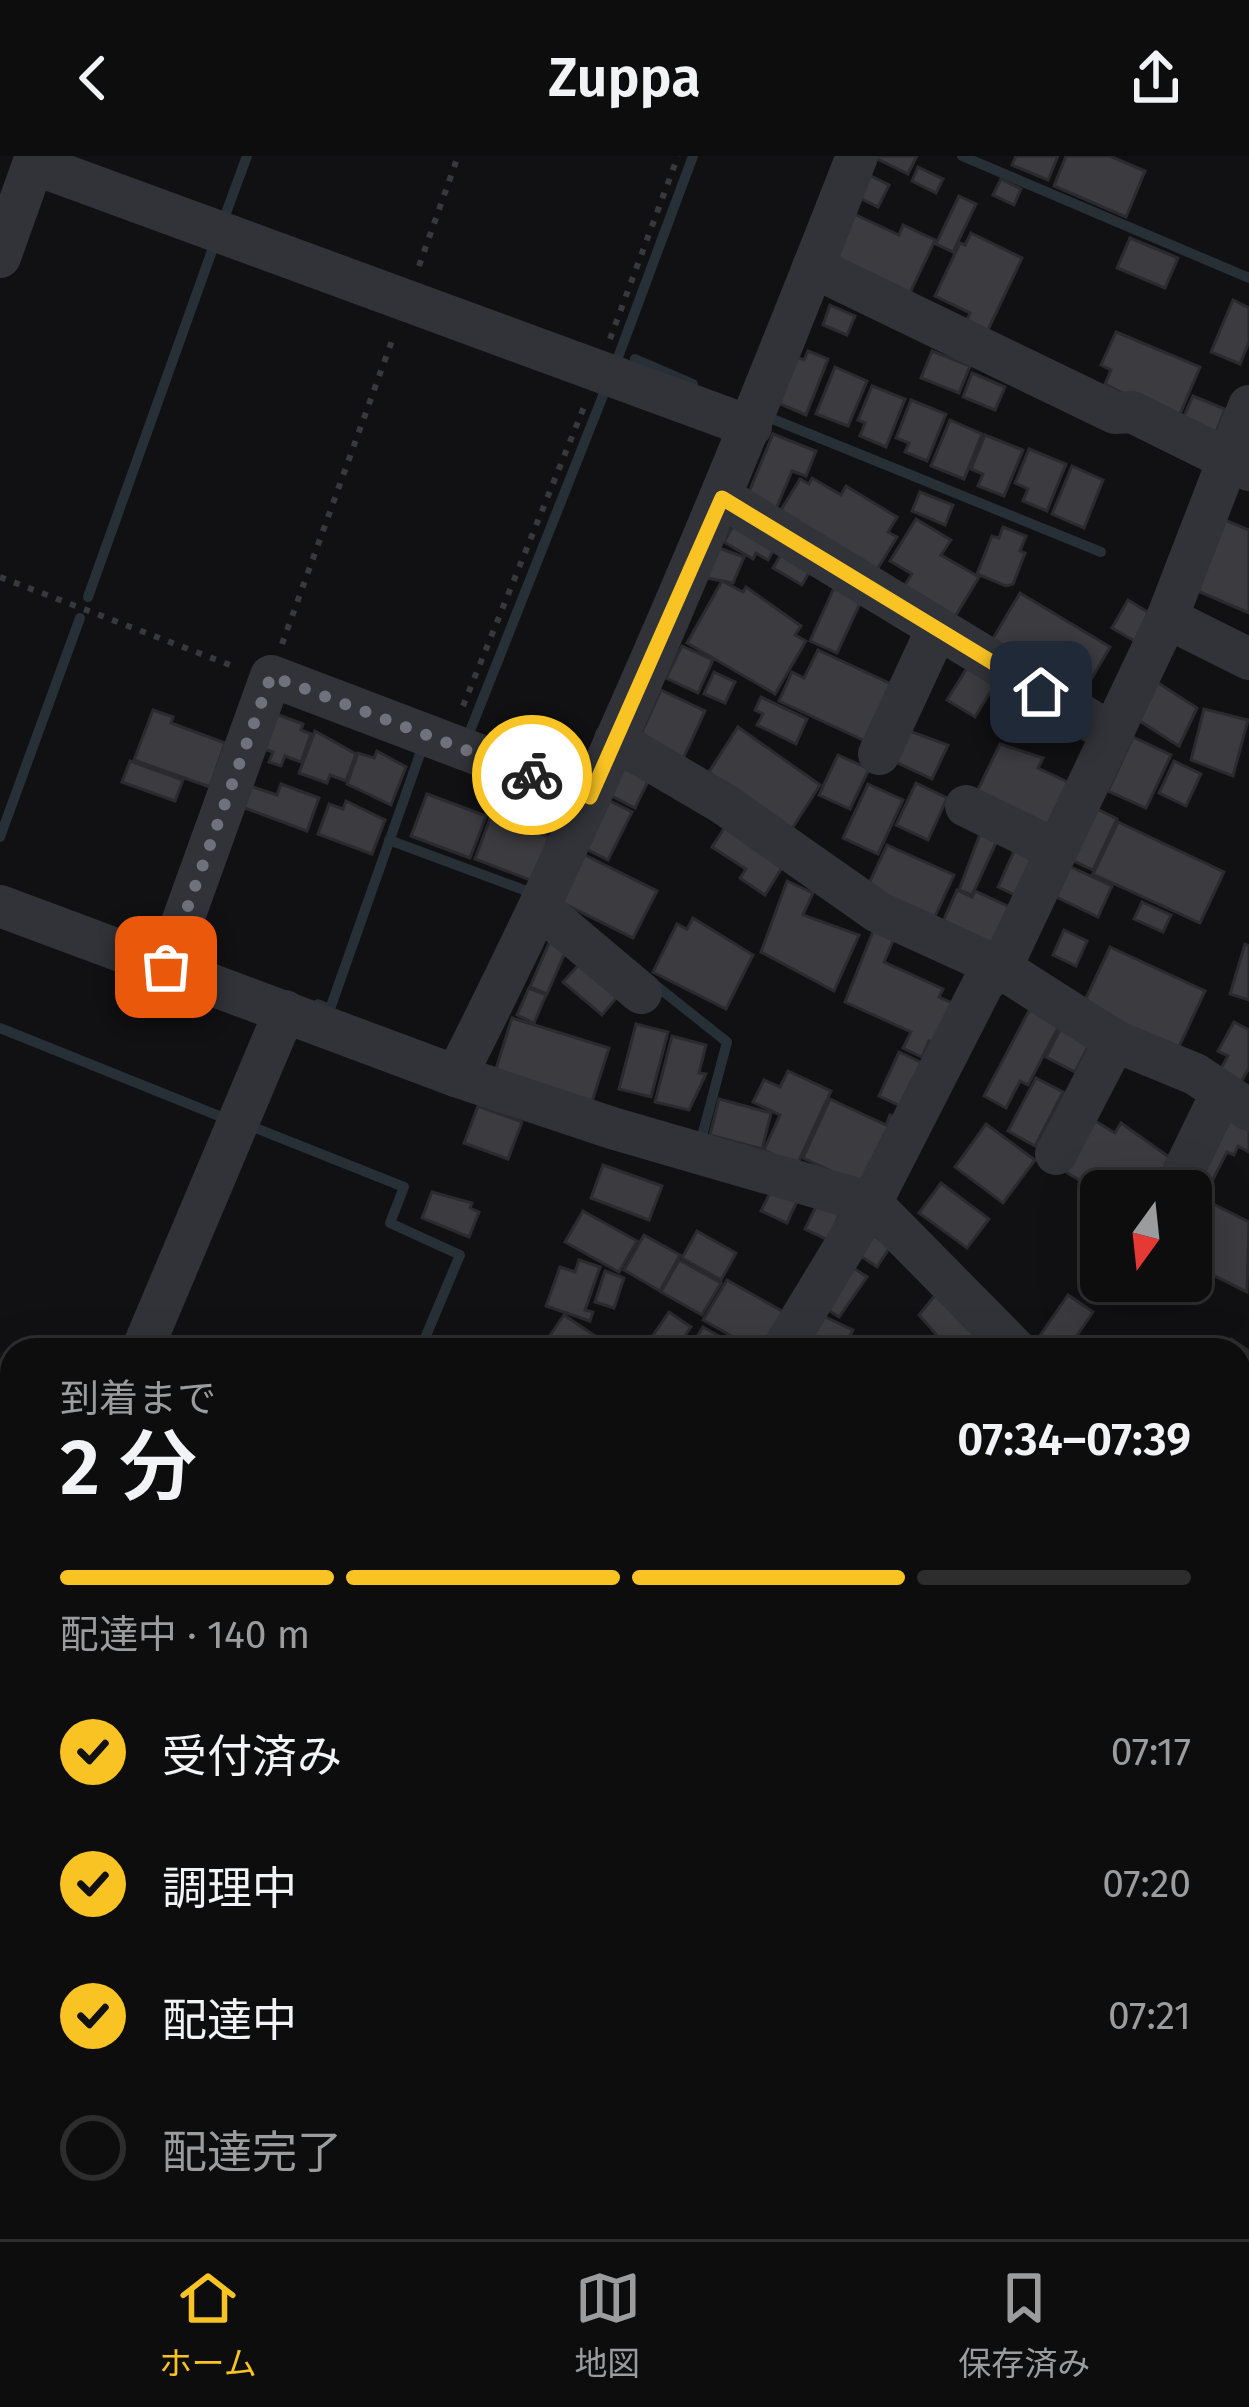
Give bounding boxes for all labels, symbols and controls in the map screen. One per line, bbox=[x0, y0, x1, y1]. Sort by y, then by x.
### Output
icon: back bbox=[60, 45, 126, 111]
icon: share bbox=[1123, 45, 1189, 111]
text: Zuppa bbox=[548, 46, 701, 110]
pin bbox=[990, 641, 1092, 743]
icon: home bbox=[1008, 659, 1074, 725]
courier bbox=[472, 715, 592, 835]
icon: bike bbox=[499, 742, 565, 808]
pin bbox=[115, 916, 217, 1018]
icon: bag bbox=[133, 934, 199, 1000]
north arrow bbox=[1080, 1170, 1212, 1302]
map controls bbox=[1080, 1170, 1212, 1302]
text: 到着まで bbox=[60, 1376, 216, 1422]
text: 07:34–07:39 bbox=[957, 1413, 1191, 1467]
text: 2 分 bbox=[60, 1421, 197, 1515]
text: 配達中 · 140 m bbox=[60, 1612, 310, 1658]
icon: check bbox=[60, 1719, 126, 1785]
text: 07:17 bbox=[1111, 1729, 1191, 1775]
text: 受付済み bbox=[162, 1730, 342, 1784]
icon: check bbox=[60, 1851, 126, 1917]
text: 07:20 bbox=[1102, 1861, 1191, 1907]
text: 調理中 bbox=[162, 1862, 297, 1916]
icon: check bbox=[60, 1983, 126, 2049]
text: 07:21 bbox=[1108, 1993, 1191, 2039]
text: 配達中 bbox=[162, 1994, 297, 2048]
text: 配達完了 bbox=[162, 2126, 342, 2180]
tab: ホーム bbox=[159, 2265, 257, 2385]
tab: 地図 bbox=[575, 2265, 641, 2385]
tab: 保存済み bbox=[958, 2265, 1090, 2385]

